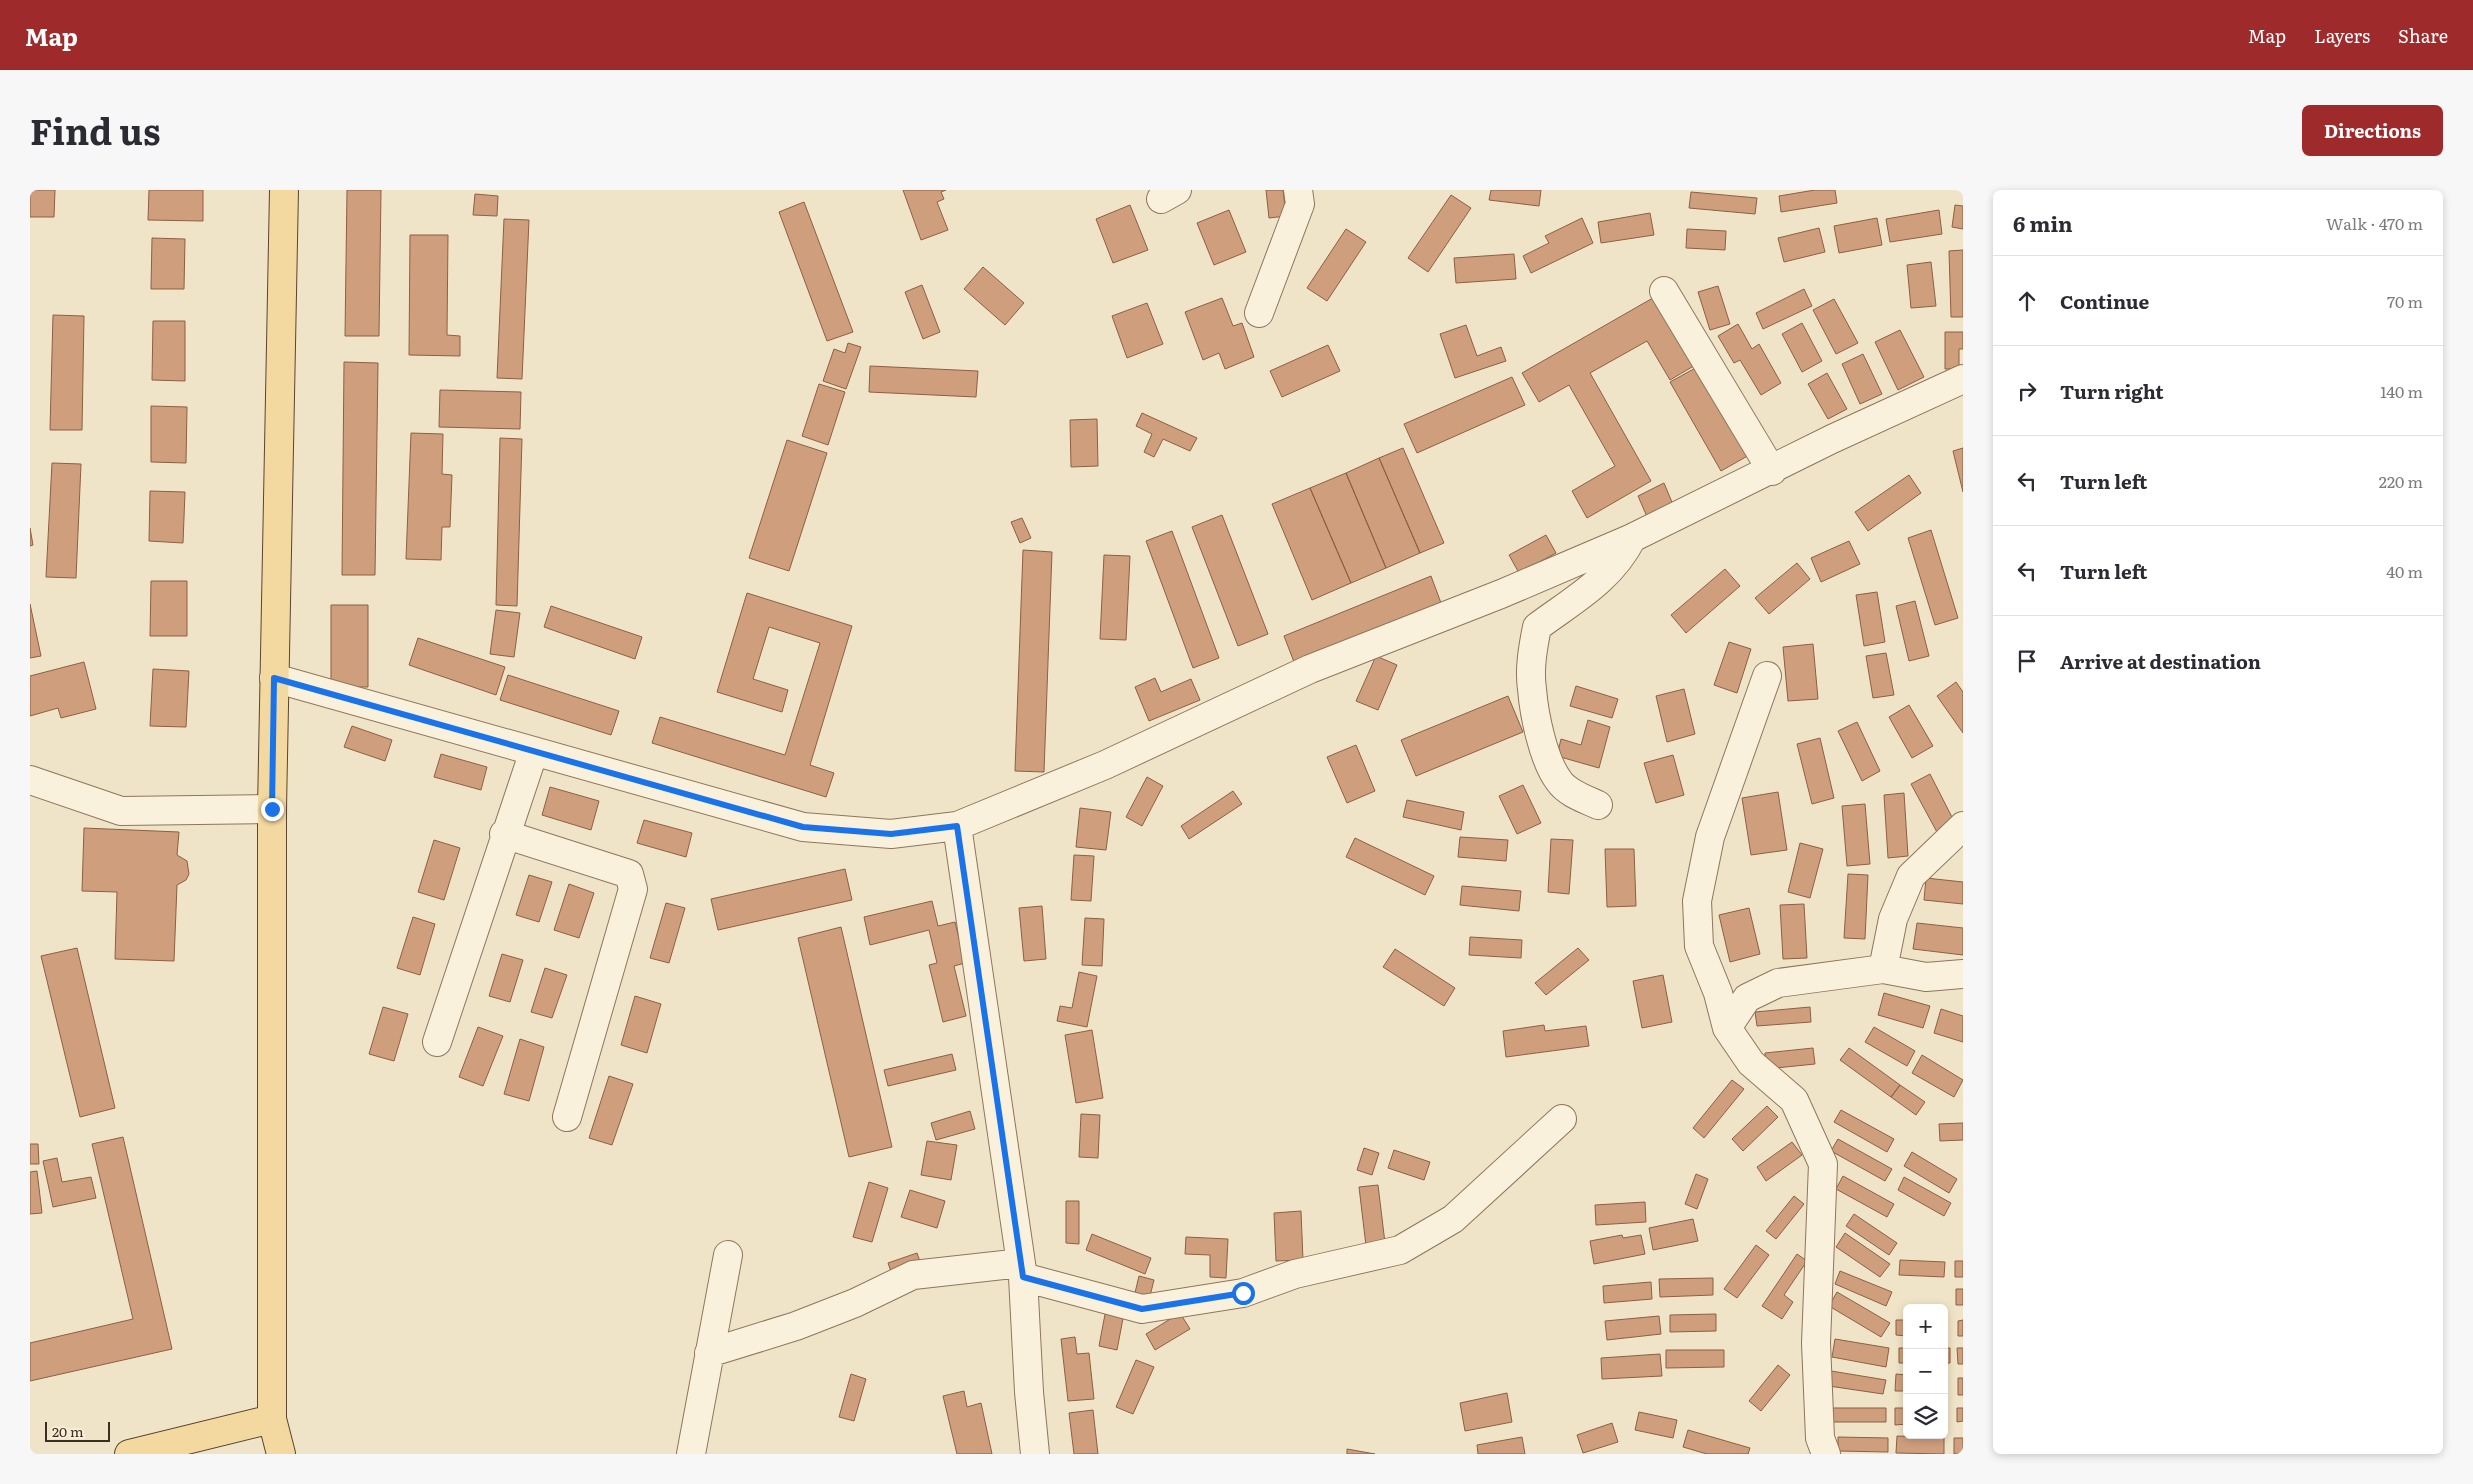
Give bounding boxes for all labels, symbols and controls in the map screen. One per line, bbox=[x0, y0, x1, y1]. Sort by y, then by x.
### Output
text: Map bbox=[25, 18, 78, 53]
text: Map bbox=[2248, 22, 2286, 49]
text: Layers bbox=[2314, 22, 2370, 49]
text: Share bbox=[2398, 22, 2448, 49]
text: Find us bbox=[30, 104, 160, 156]
button: Directions bbox=[2302, 105, 2443, 156]
text: 6 min bbox=[2013, 207, 2073, 238]
text: Walk · 470 m bbox=[2326, 211, 2423, 235]
icon: ahead bbox=[2013, 287, 2041, 315]
text: Continue bbox=[2060, 287, 2149, 315]
text: 70 m bbox=[2387, 289, 2423, 313]
icon: right bbox=[2013, 377, 2041, 405]
text: Turn right bbox=[2060, 377, 2164, 405]
text: 140 m bbox=[2380, 379, 2423, 403]
icon: left bbox=[2013, 467, 2041, 495]
text: Turn left bbox=[2060, 467, 2147, 495]
text: 220 m bbox=[2379, 469, 2423, 493]
icon: left bbox=[2013, 557, 2041, 585]
text: Turn left bbox=[2060, 557, 2147, 585]
text: 40 m bbox=[2386, 559, 2423, 583]
icon: arrive bbox=[2013, 647, 2041, 675]
text: Arrive at destination bbox=[2060, 647, 2261, 675]
route end bbox=[261, 798, 284, 821]
route start bbox=[1232, 1282, 1255, 1305]
map controls bbox=[1903, 1304, 1948, 1439]
button: + bbox=[1903, 1304, 1948, 1349]
button: − bbox=[1903, 1349, 1948, 1394]
button: layers bbox=[1903, 1394, 1948, 1439]
scale bar bbox=[45, 1419, 110, 1442]
text: 20 m bbox=[52, 1421, 84, 1441]

